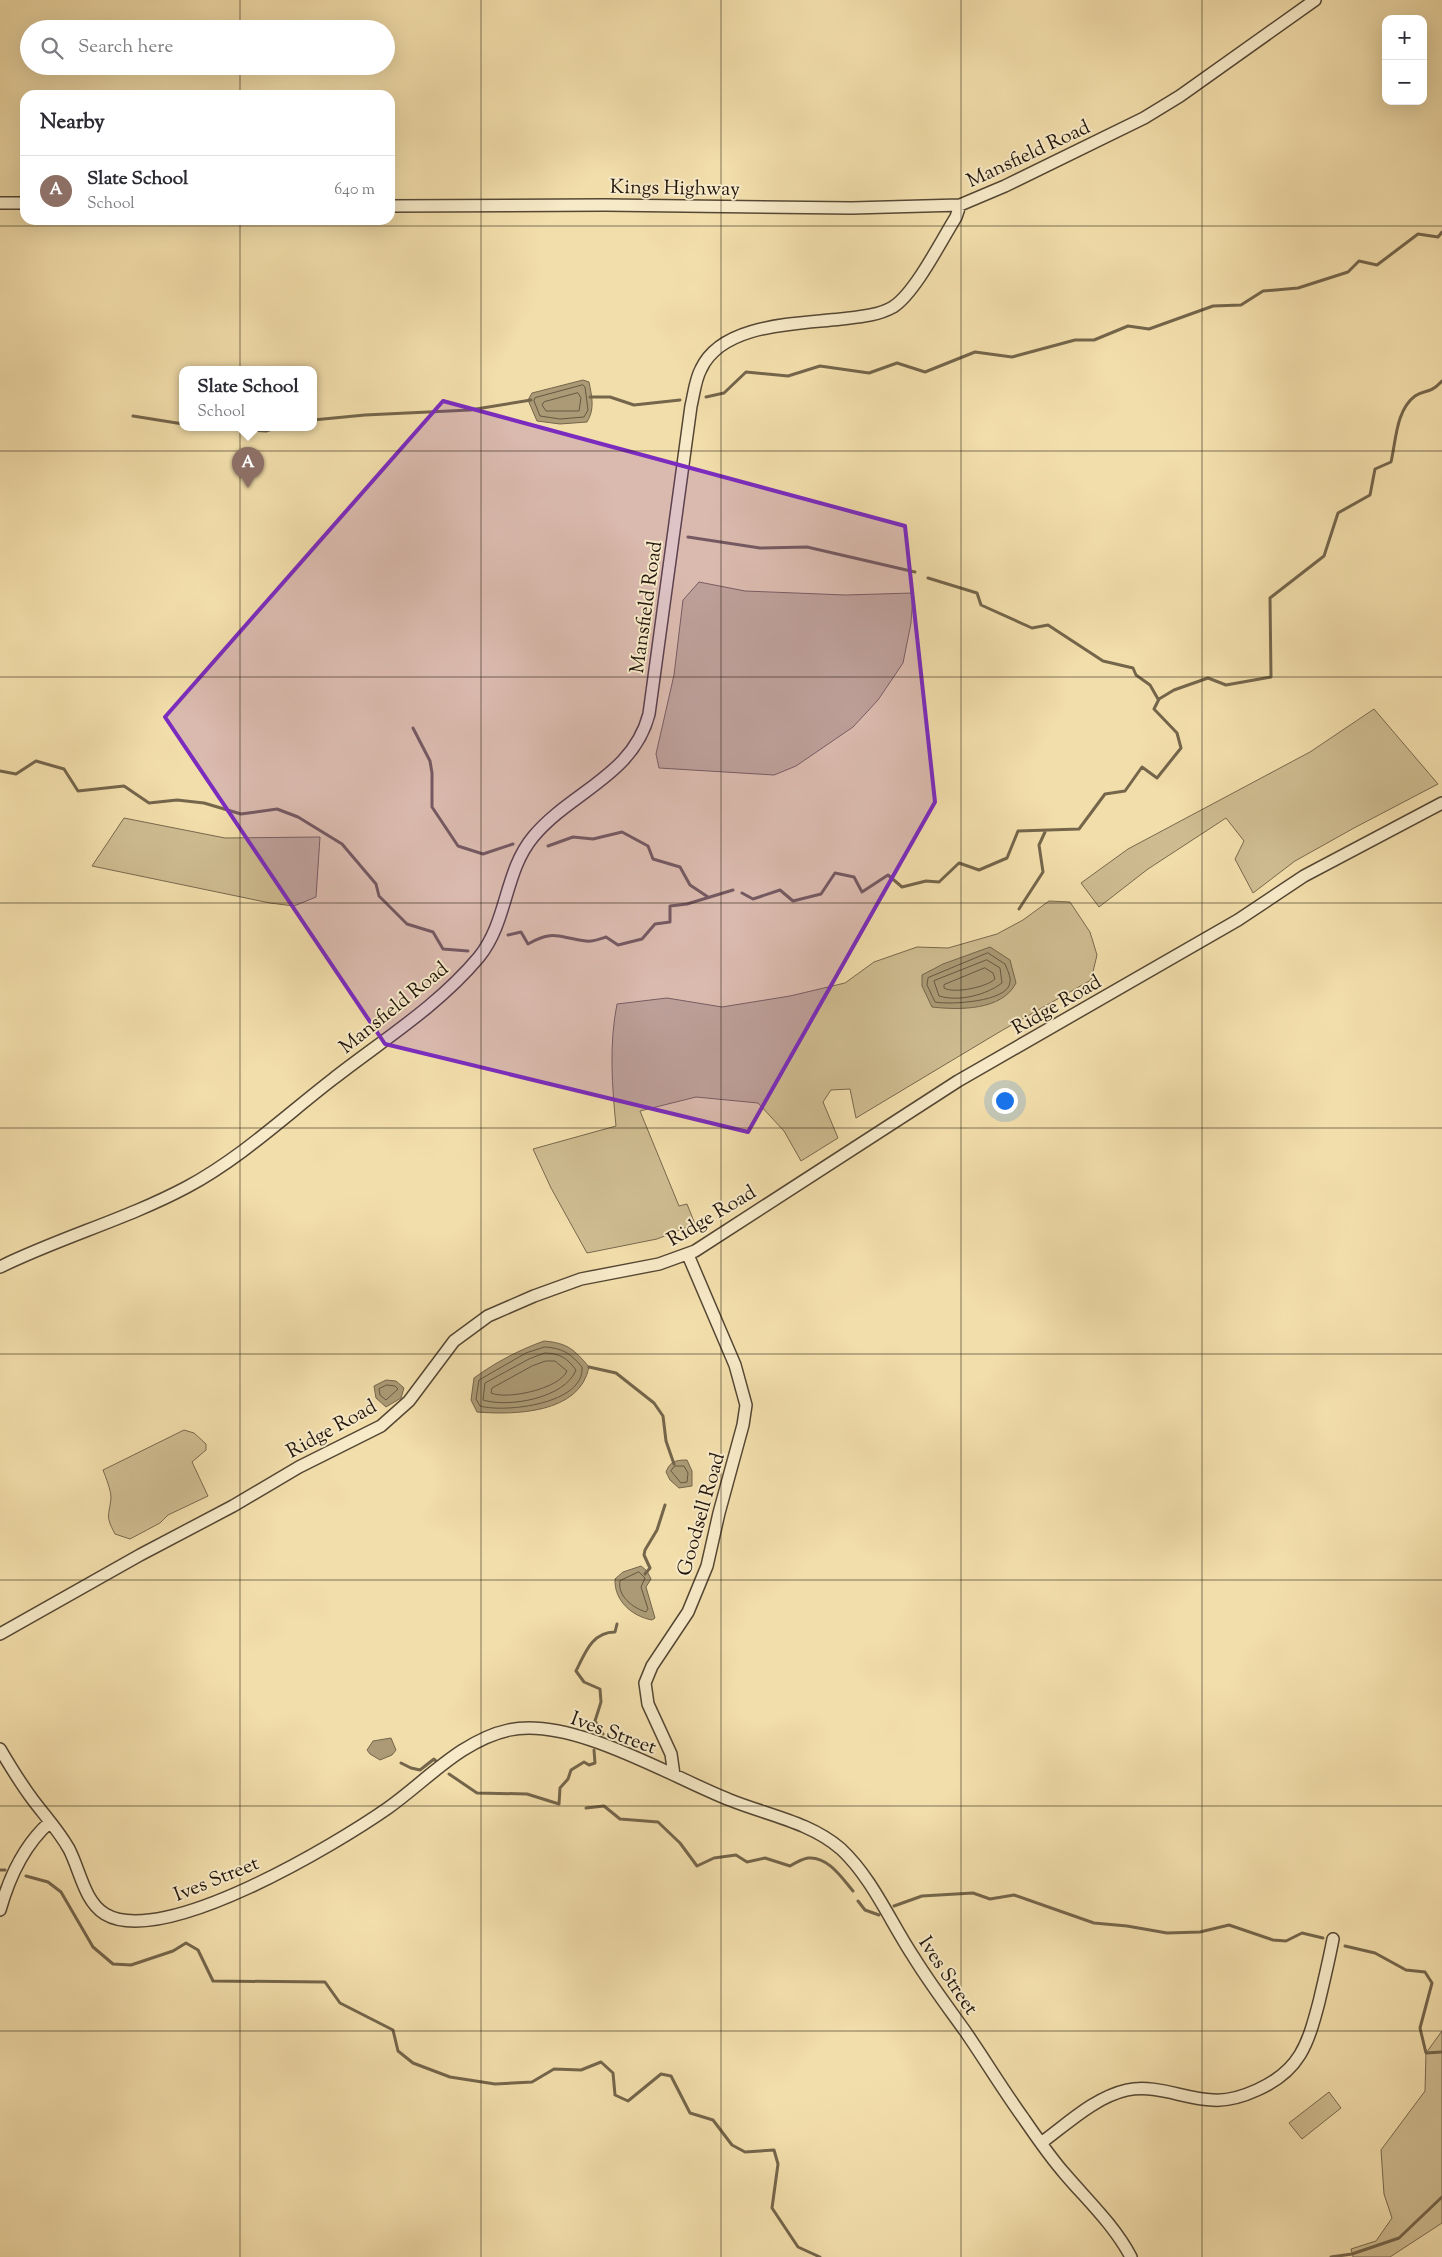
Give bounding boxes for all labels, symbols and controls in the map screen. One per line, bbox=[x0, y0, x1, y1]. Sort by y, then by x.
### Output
map controls bbox=[1382, 15, 1427, 105]
button: + bbox=[1382, 15, 1427, 60]
search box bbox=[20, 20, 395, 75]
icon: search bbox=[38, 34, 66, 62]
text: Search here bbox=[78, 34, 173, 61]
button: − bbox=[1382, 60, 1427, 105]
text: Nearby bbox=[40, 108, 105, 138]
street label: Mansfield Road bbox=[963, 114, 1096, 197]
text: Slate School bbox=[87, 166, 188, 193]
street label: Kings Highway bbox=[610, 174, 740, 205]
text: A bbox=[50, 179, 63, 202]
text: 640 m bbox=[334, 179, 375, 202]
text: School bbox=[87, 193, 135, 216]
popup bbox=[179, 366, 317, 431]
text: Slate School bbox=[197, 374, 299, 401]
text: School bbox=[197, 401, 245, 424]
pin: A bbox=[232, 447, 264, 488]
street label: Mansfield Road bbox=[624, 539, 671, 675]
street label: Mansfield Road bbox=[334, 956, 455, 1062]
street label: Ridge Road bbox=[1007, 969, 1107, 1044]
your location bbox=[992, 1088, 1018, 1114]
street label: Ridge Road bbox=[662, 1179, 762, 1255]
street label: Ridge Road bbox=[282, 1393, 383, 1467]
street label: Goodsell Road bbox=[671, 1450, 734, 1580]
street label: Ives Street bbox=[566, 1705, 660, 1763]
street label: Ives Street bbox=[170, 1850, 264, 1911]
street label: Ives Street bbox=[910, 1931, 984, 2022]

